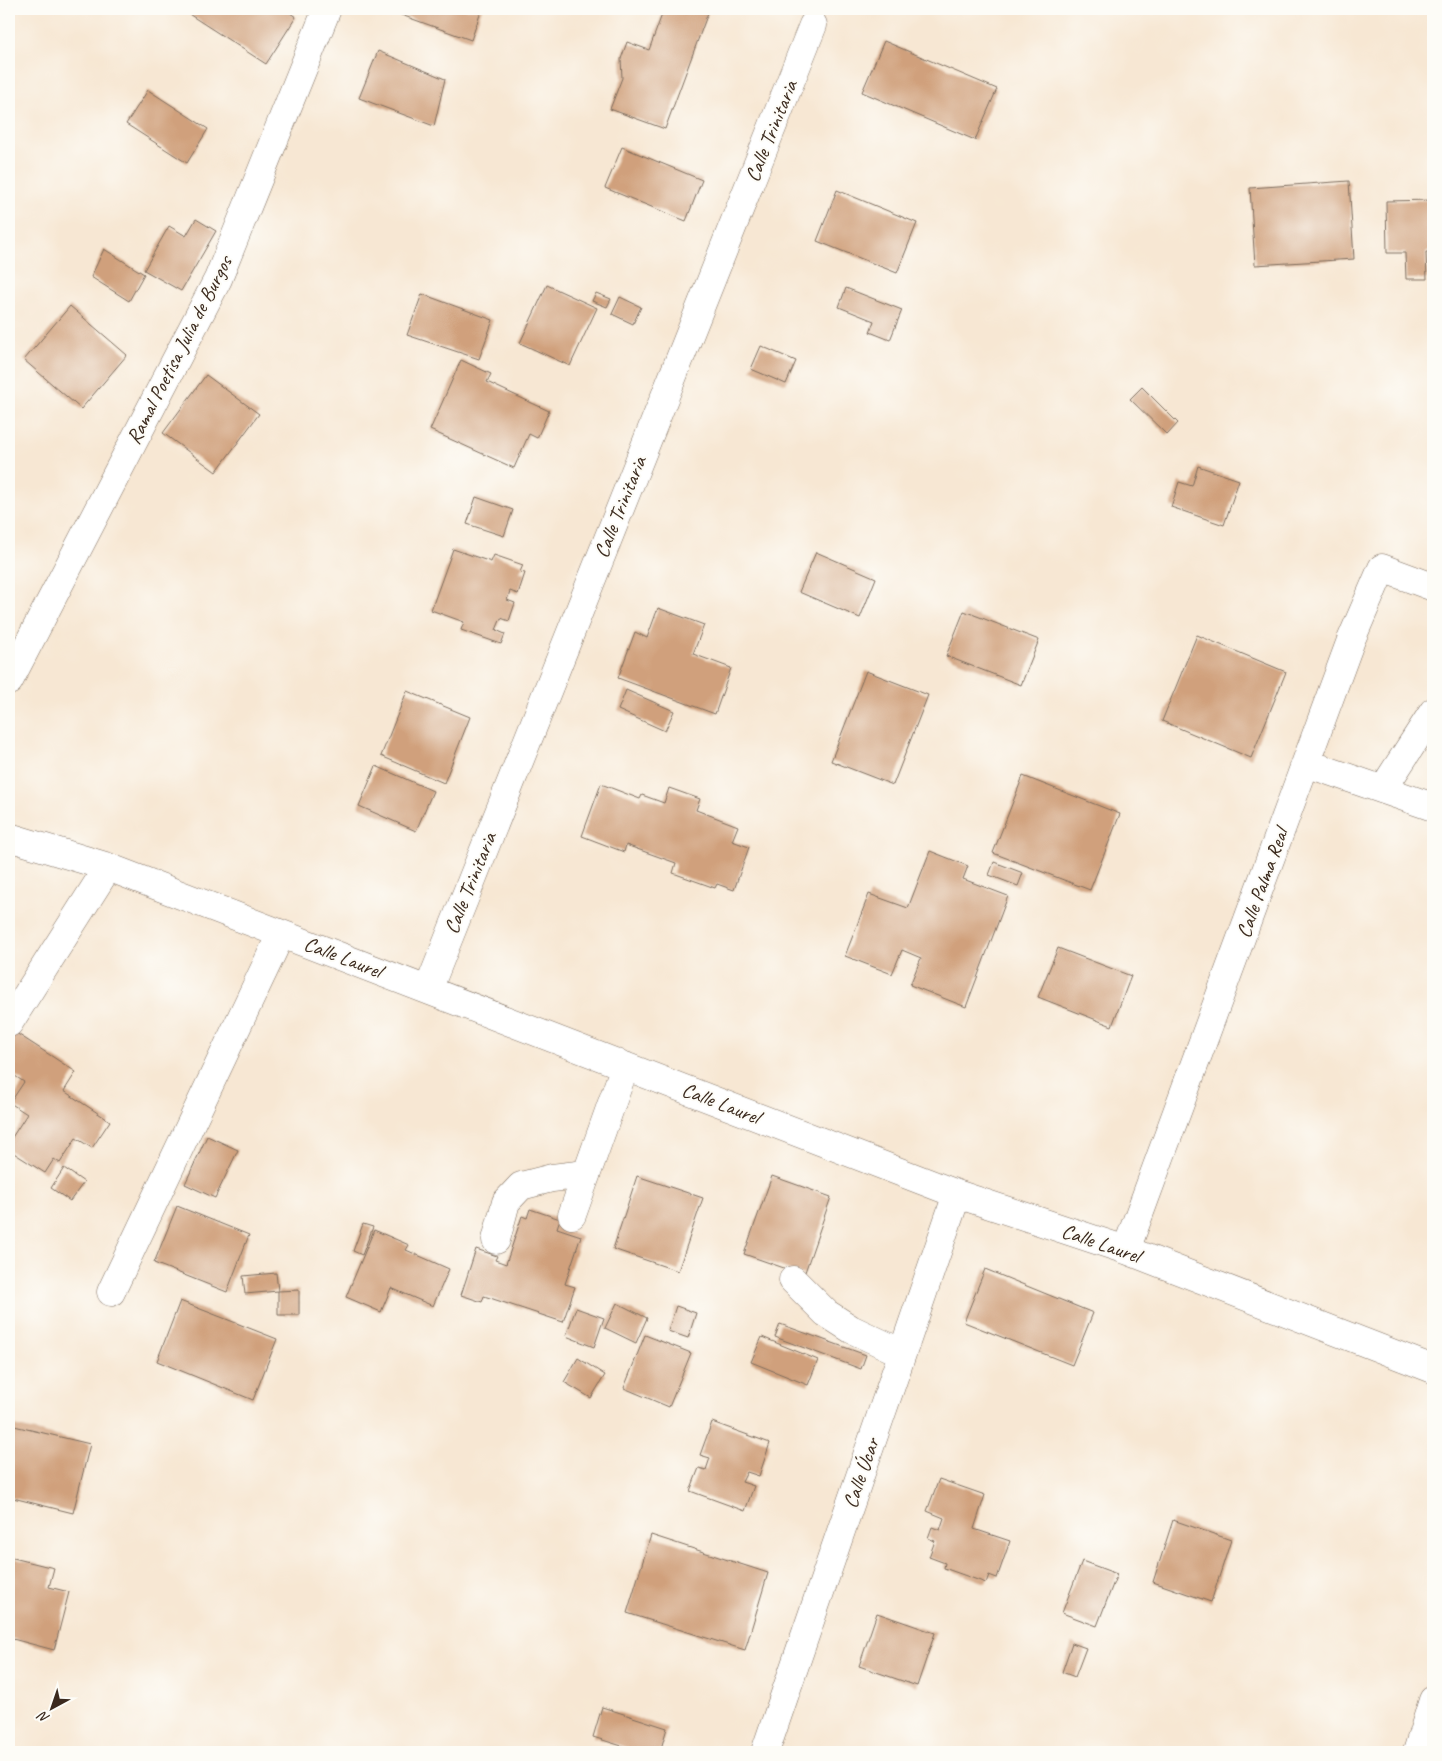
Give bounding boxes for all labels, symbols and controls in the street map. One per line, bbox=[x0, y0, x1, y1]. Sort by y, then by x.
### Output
street label: Calle Trinitaria bbox=[739, 75, 804, 186]
street label: Ramal Poetisa Julia de Burgos bbox=[120, 250, 239, 449]
street label: Calle Trinitaria bbox=[588, 451, 653, 562]
street label: Calle Palma Real bbox=[1230, 822, 1295, 941]
street label: Calle Trinitaria bbox=[438, 827, 503, 938]
street label: Calle Laurel bbox=[300, 930, 389, 985]
street label: Calle Laurel bbox=[678, 1076, 767, 1131]
street label: Calle Laurel bbox=[1058, 1217, 1147, 1270]
street label: Calle Úcar bbox=[837, 1433, 886, 1511]
north arrow bbox=[28, 1684, 78, 1734]
text: N bbox=[33, 1707, 53, 1727]

